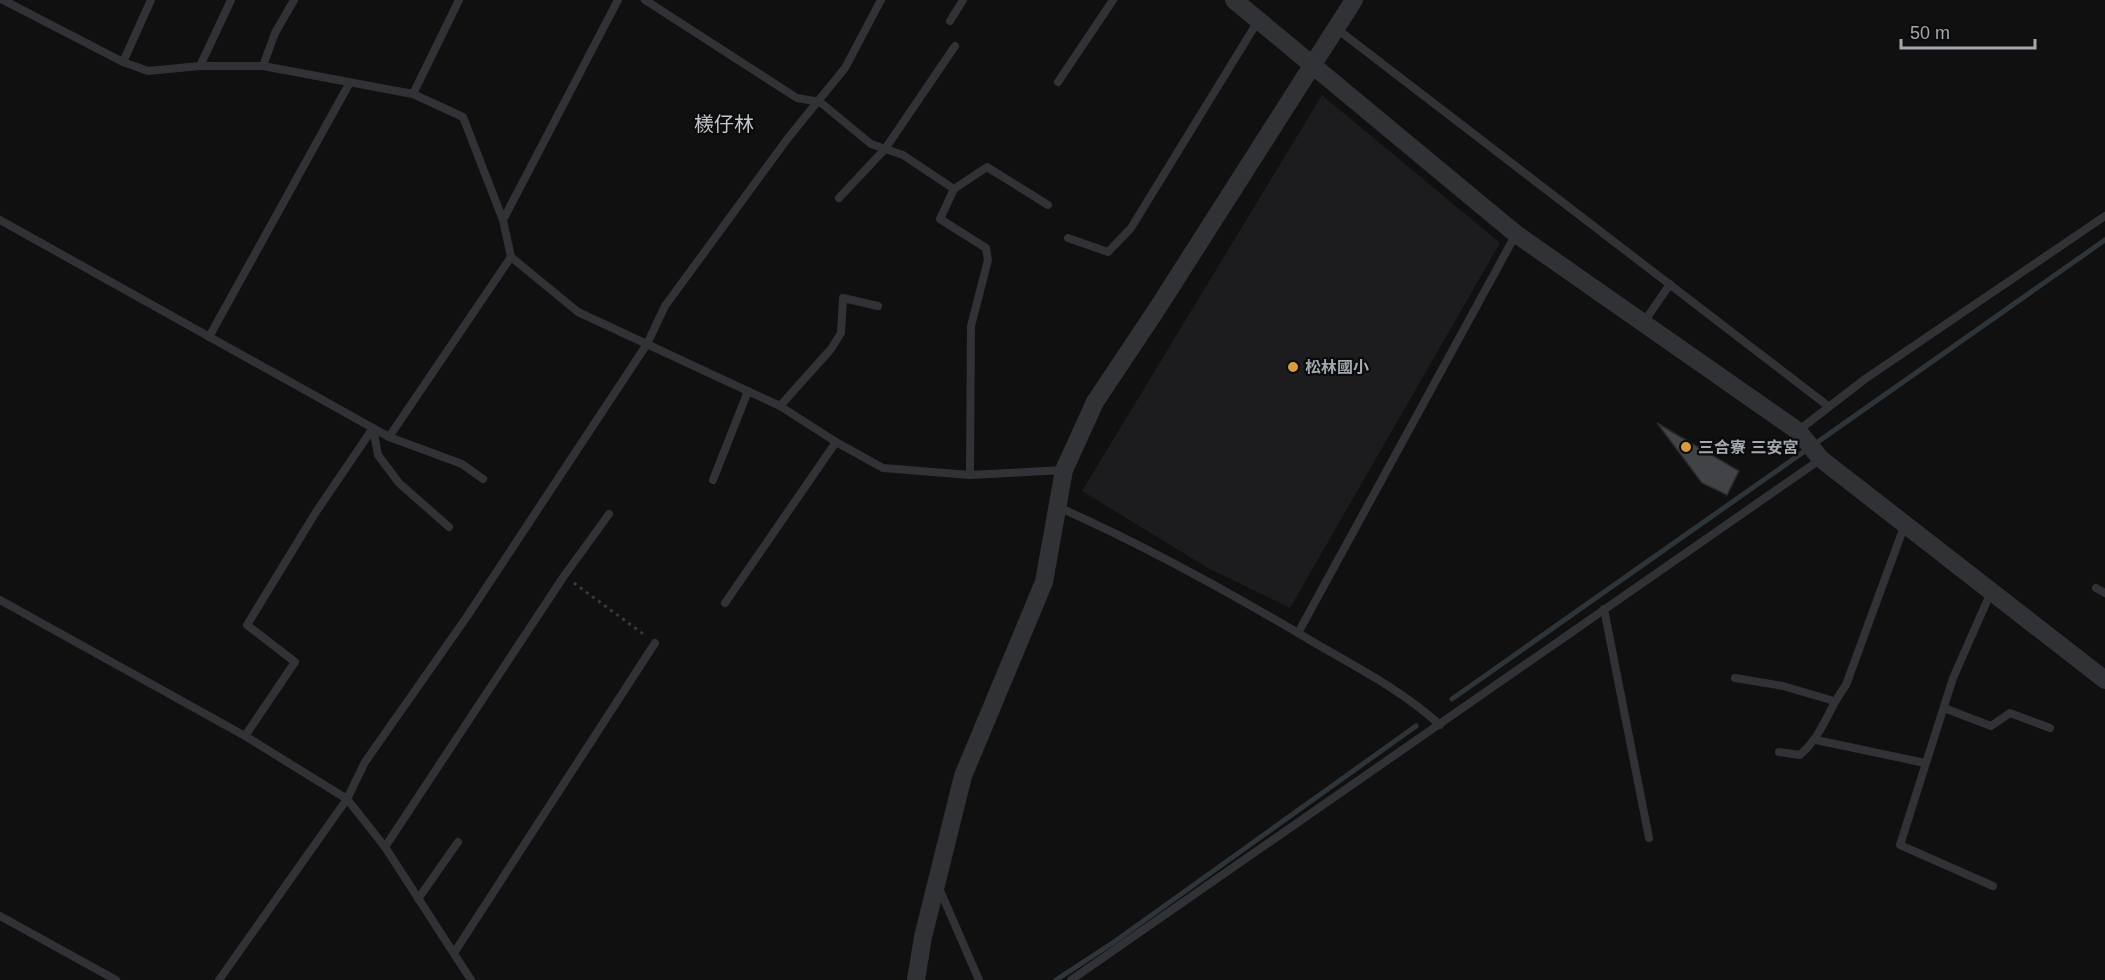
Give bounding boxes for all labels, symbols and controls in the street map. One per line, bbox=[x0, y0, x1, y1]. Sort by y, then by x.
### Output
scale bar bbox=[1901, 12, 2034, 50]
text: 50 m bbox=[1910, 23, 1950, 43]
district label: 檨仔林 bbox=[694, 113, 754, 135]
place label: 松林國小 bbox=[1305, 359, 1369, 376]
marker: 松林國小 bbox=[1286, 360, 1300, 374]
place label: 三合寮 三安宮 bbox=[1698, 439, 1798, 456]
marker: 三合寮 三安宮 bbox=[1679, 440, 1693, 454]

